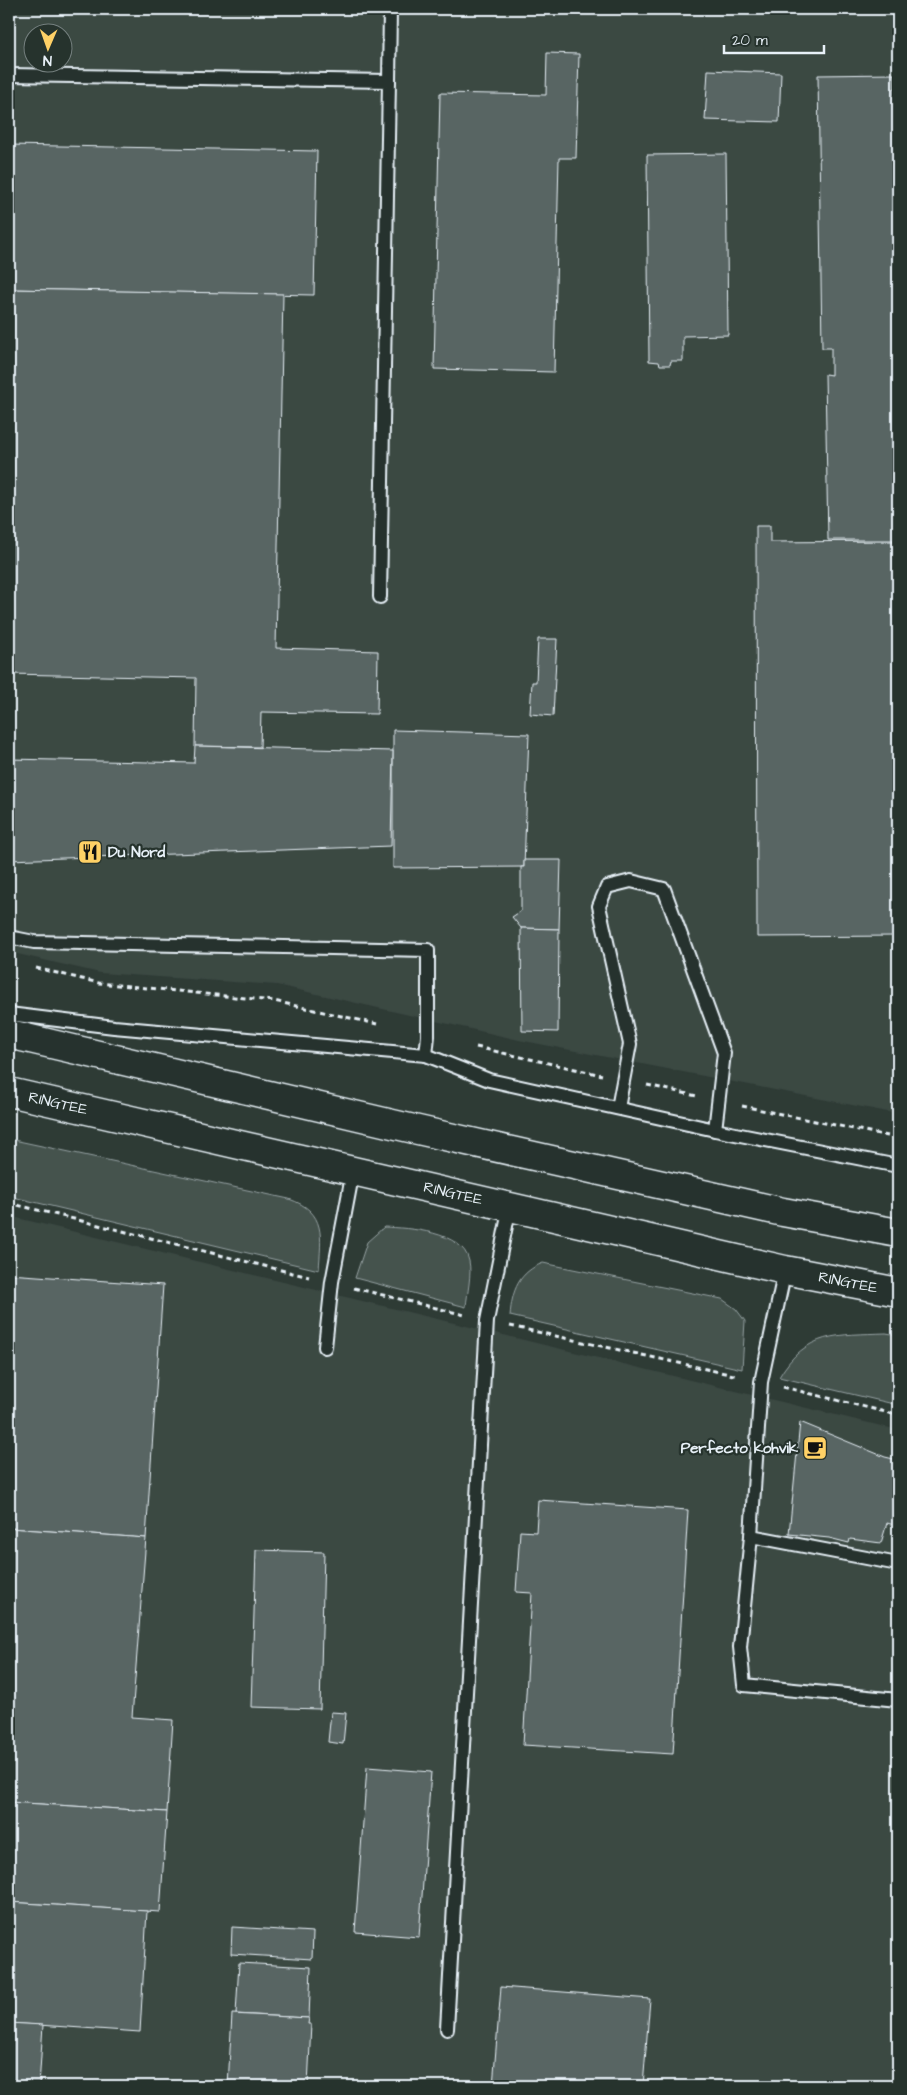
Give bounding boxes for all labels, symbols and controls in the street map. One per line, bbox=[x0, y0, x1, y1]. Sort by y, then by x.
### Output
north arrow bbox=[22, 22, 72, 72]
scale bar bbox=[724, 22, 824, 54]
text: 20 m bbox=[732, 30, 768, 51]
text: N bbox=[43, 50, 52, 70]
restaurant icon: Du Nord bbox=[77, 839, 103, 865]
place label: Du Nord bbox=[108, 842, 165, 863]
street label: RINGTEE bbox=[26, 1087, 90, 1120]
street label: RINGTEE bbox=[421, 1177, 485, 1210]
street label: RINGTEE bbox=[817, 1266, 879, 1299]
cafe icon: Perfecto kohvik bbox=[802, 1435, 828, 1461]
place label: Perfecto kohvik bbox=[681, 1438, 799, 1459]

